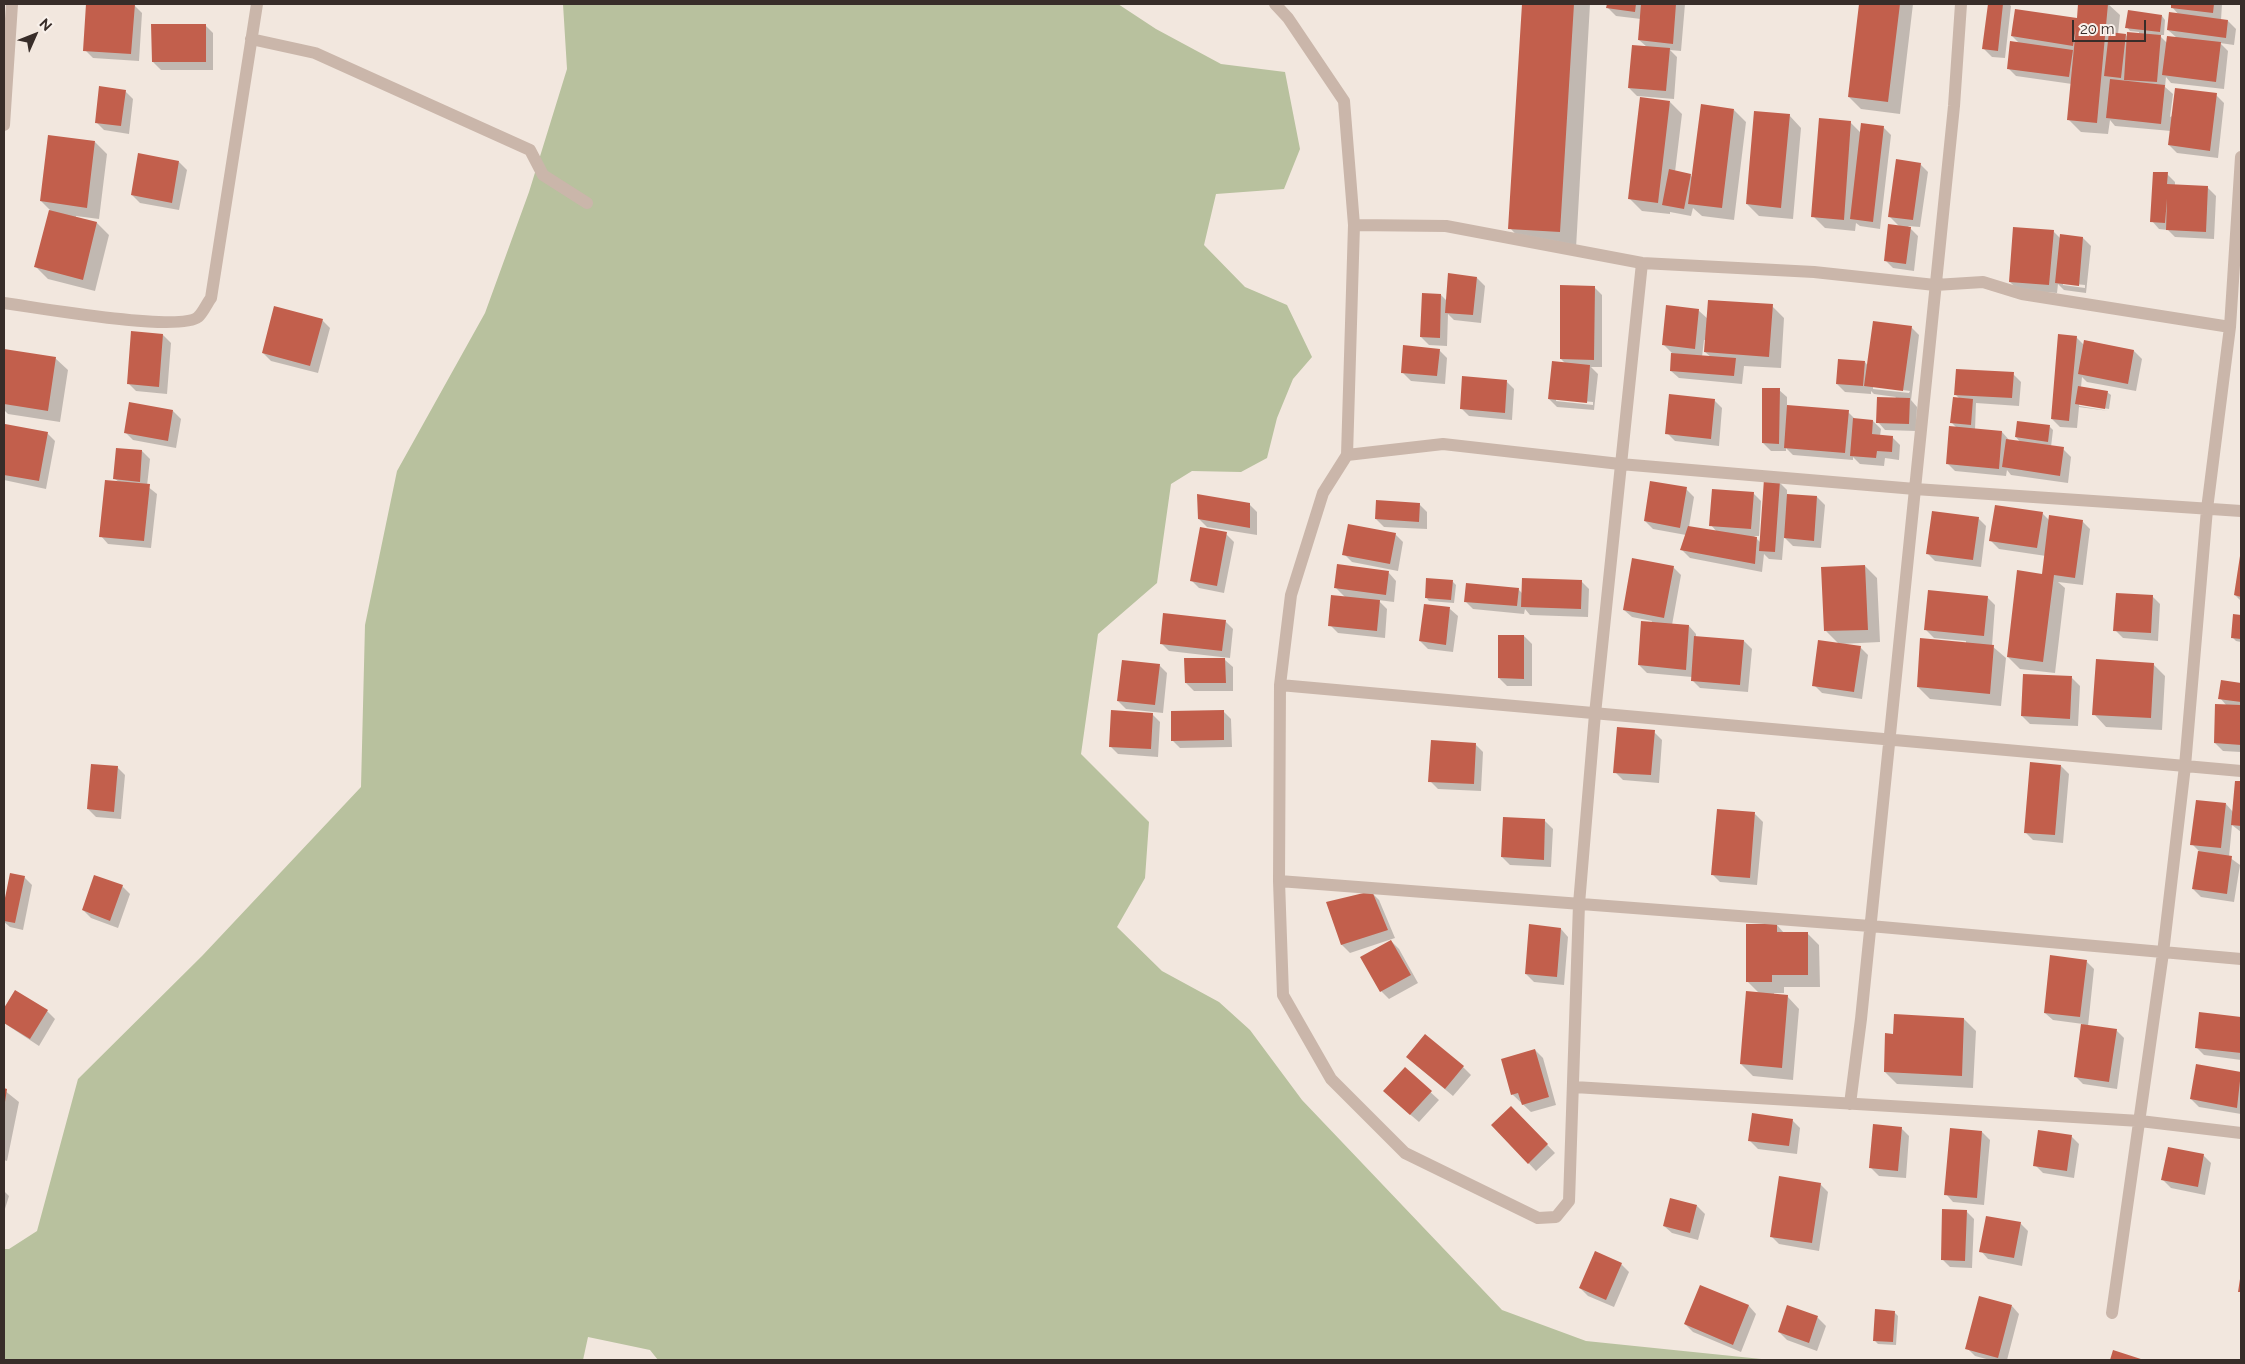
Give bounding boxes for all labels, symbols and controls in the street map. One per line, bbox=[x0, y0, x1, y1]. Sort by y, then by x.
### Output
north arrow bbox=[10, 10, 60, 60]
scale bar bbox=[2075, 10, 2149, 42]
text: N bbox=[36, 15, 55, 34]
text: 20 m bbox=[2080, 20, 2115, 38]

